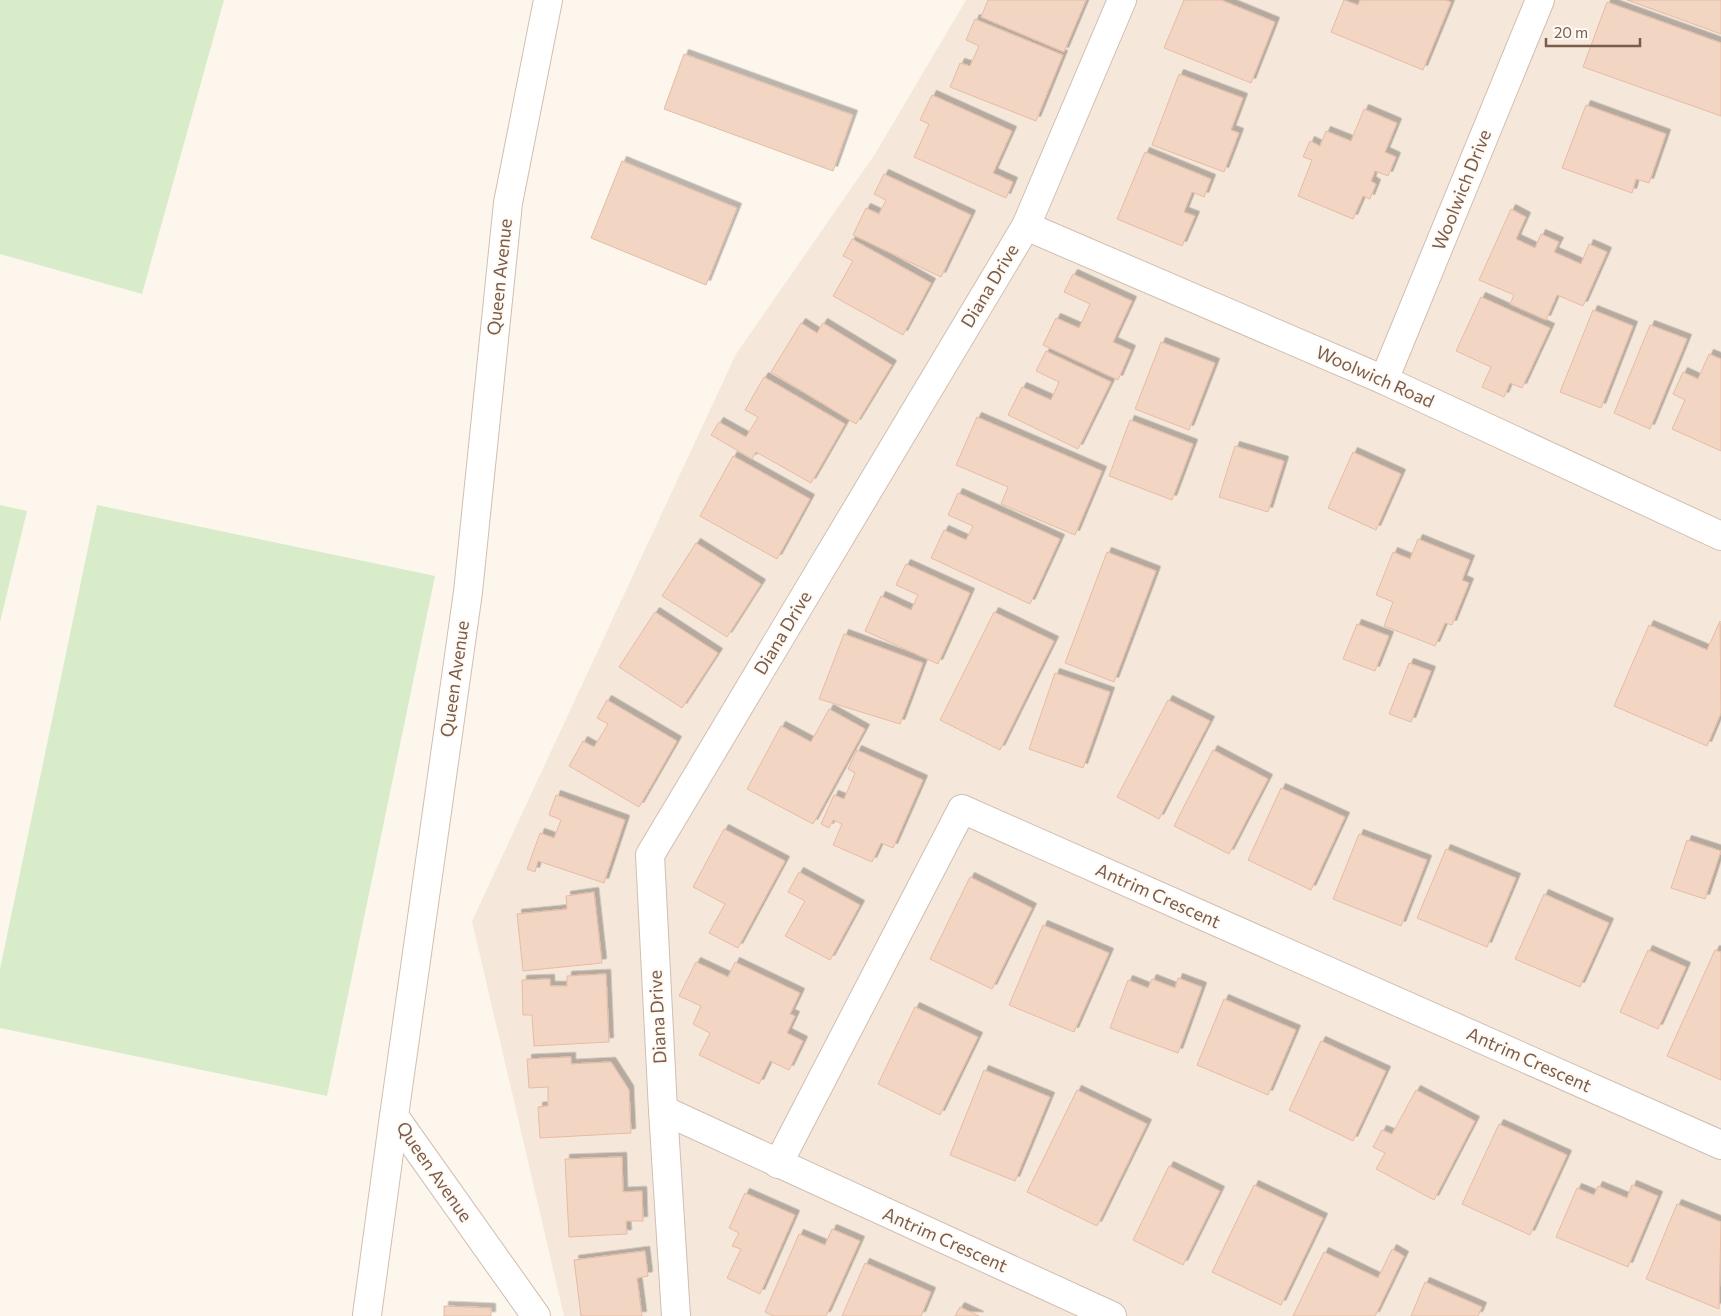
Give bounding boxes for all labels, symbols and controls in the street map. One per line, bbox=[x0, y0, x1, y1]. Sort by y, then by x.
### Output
scale bar bbox=[1546, 15, 1640, 47]
text: 20 m bbox=[1554, 23, 1588, 41]
street label: Woolwich Drive bbox=[1427, 126, 1495, 253]
street label: Queen Avenue bbox=[482, 217, 516, 336]
street label: Diana Drive bbox=[956, 240, 1023, 331]
street label: Woolwich Road bbox=[1313, 340, 1438, 412]
street label: Diana Drive bbox=[749, 587, 816, 678]
street label: Queen Avenue bbox=[435, 619, 473, 739]
street label: Antrim Crescent bbox=[1093, 858, 1224, 932]
street label: Diana Drive bbox=[644, 970, 670, 1065]
street label: Antrim Crescent bbox=[1464, 1022, 1595, 1096]
street label: Queen Avenue bbox=[392, 1117, 478, 1226]
street label: Antrim Crescent bbox=[880, 1202, 1011, 1276]

